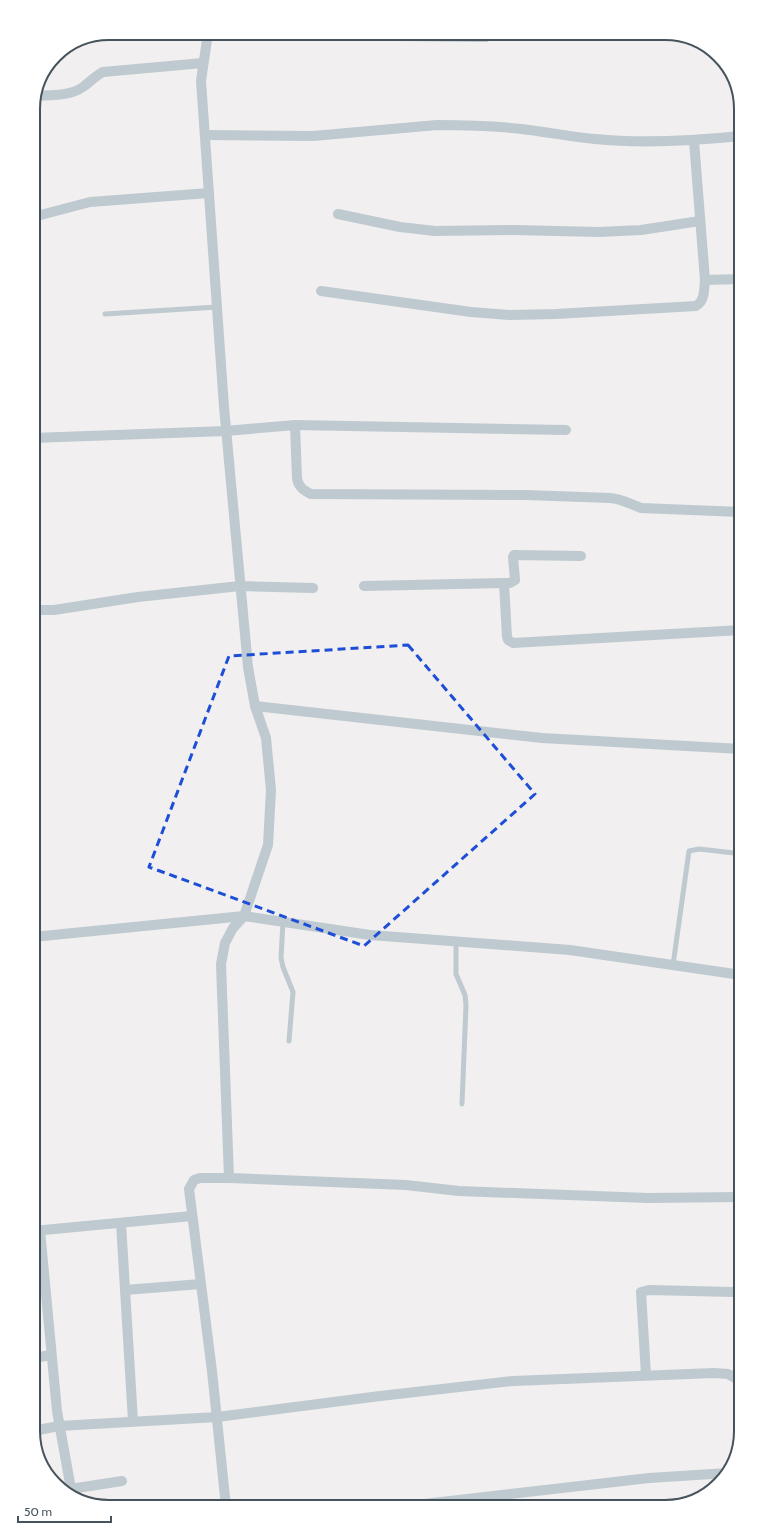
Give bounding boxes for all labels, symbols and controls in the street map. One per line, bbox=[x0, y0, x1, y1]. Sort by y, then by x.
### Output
scale bar bbox=[18, 1498, 111, 1524]
text: 50 m bbox=[24, 1504, 52, 1519]

